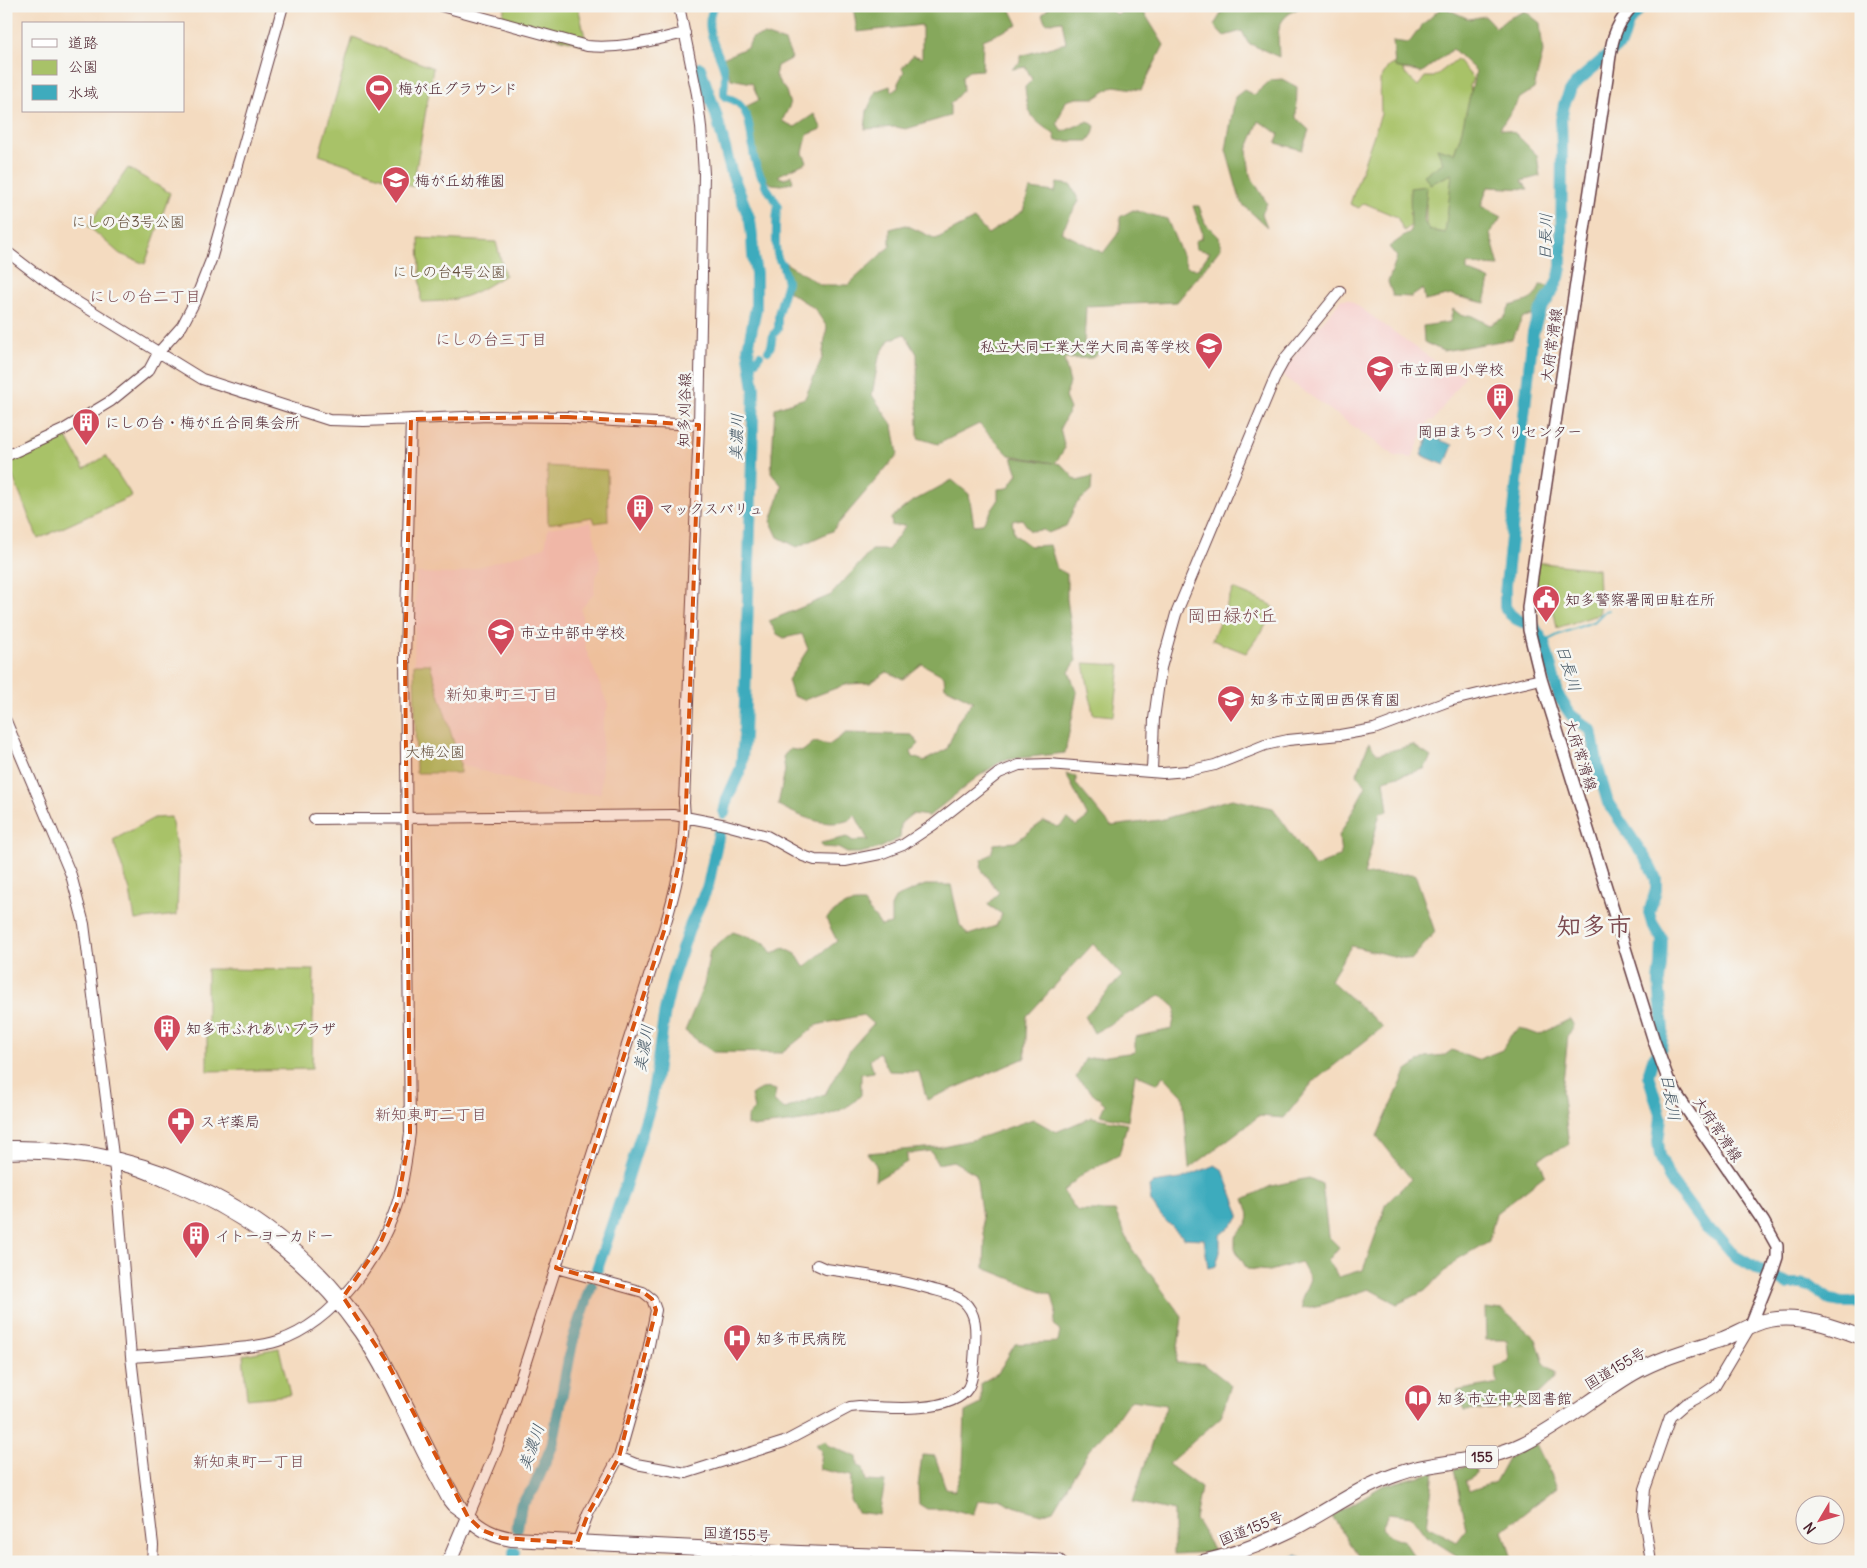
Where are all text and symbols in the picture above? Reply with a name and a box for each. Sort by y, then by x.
legend [22,22,185,112]
text: 道路 [68,33,98,52]
text: 公園 [68,57,98,76]
sports icon: 梅が丘グラウンド [364,73,394,112]
place label: 梅が丘グラウンド [398,79,518,98]
text: 水域 [68,83,98,102]
school or university icon: 梅が丘幼稚園 [381,165,411,204]
place label: 梅が丘幼稚園 [415,171,505,190]
park label: にしの台3号公園 [71,212,185,231]
water label: 日長川 [1535,213,1555,261]
park label: にしの台4号公園 [392,262,506,281]
district label: にしの台二丁目 [89,286,201,306]
street label: 大府常滑線 [1536,307,1566,383]
district label: にしの台三丁目 [435,329,547,349]
school or university icon: 私立大同工業大学大同高等学校 [1194,331,1224,370]
place label: 私立大同工業大学大同高等学校 [980,337,1190,356]
school or university icon: 市立岡田小学校 [1365,354,1395,393]
place label: 市立岡田小学校 [1399,360,1504,379]
street label: 知多刈谷線 [674,372,694,448]
building icon: 岡田まちづくりセンター [1485,382,1515,421]
building icon: にしの台・梅が丘合同集会所 [71,407,101,446]
place label: にしの台・梅が丘合同集会所 [105,413,300,432]
water label: 美濃川 [725,413,747,461]
place label: 岡田まちづくりセンター [1418,422,1582,441]
building icon: マックスバリュ [625,493,655,532]
place label: マックスバリュ [659,499,764,518]
public building icon: 知多警察署岡田駐在所 [1531,584,1561,623]
place label: 知多警察署岡田駐在所 [1565,590,1715,609]
district label: 岡田緑が丘 [1187,604,1277,627]
school or university icon: 市立中部中学校 [486,617,516,656]
place label: 市立中部中学校 [520,623,625,642]
water label: 日長川 [1552,642,1586,694]
district label: 新知東町三丁目 [446,684,558,704]
school or university icon: 知多市立岡田西保育園 [1216,684,1246,723]
place label: 知多市立岡田西保育園 [1250,690,1400,709]
street label: 大府常滑線 [1560,716,1602,794]
park label: 大梅公園 [405,742,465,761]
district label: 知多市 [1556,910,1632,942]
building icon: 知多市ふれあいプラザ [152,1013,182,1052]
place label: 知多市ふれあいプラザ [186,1019,336,1038]
water label: 美濃川 [629,1023,657,1073]
water label: 日長川 [1657,1072,1685,1122]
street label: 大府常滑線 [1689,1093,1747,1165]
district label: 新知東町二丁目 [375,1104,487,1124]
pharmacy icon: スギ薬局 [166,1106,196,1145]
place label: スギ薬局 [200,1112,260,1131]
building icon: イトーヨーカドー [181,1220,211,1259]
place label: イトーヨーカドー [215,1226,334,1245]
hospital icon: 知多市民病院 [722,1323,752,1362]
place label: 知多市民病院 [756,1329,846,1348]
street label: 国道155号 [1581,1342,1649,1394]
library icon: 知多市立中央図書館 [1403,1383,1433,1422]
place label: 知多市立中央図書館 [1437,1389,1572,1408]
water label: 美濃川 [514,1421,548,1473]
road number: 155 [1466,1445,1498,1468]
district label: 新知東町一丁目 [193,1451,305,1471]
north arrow [1794,1496,1844,1546]
street label: 国道155号 [1216,1506,1286,1550]
text: N [1800,1519,1820,1537]
street label: 国道155号 [702,1523,772,1545]

